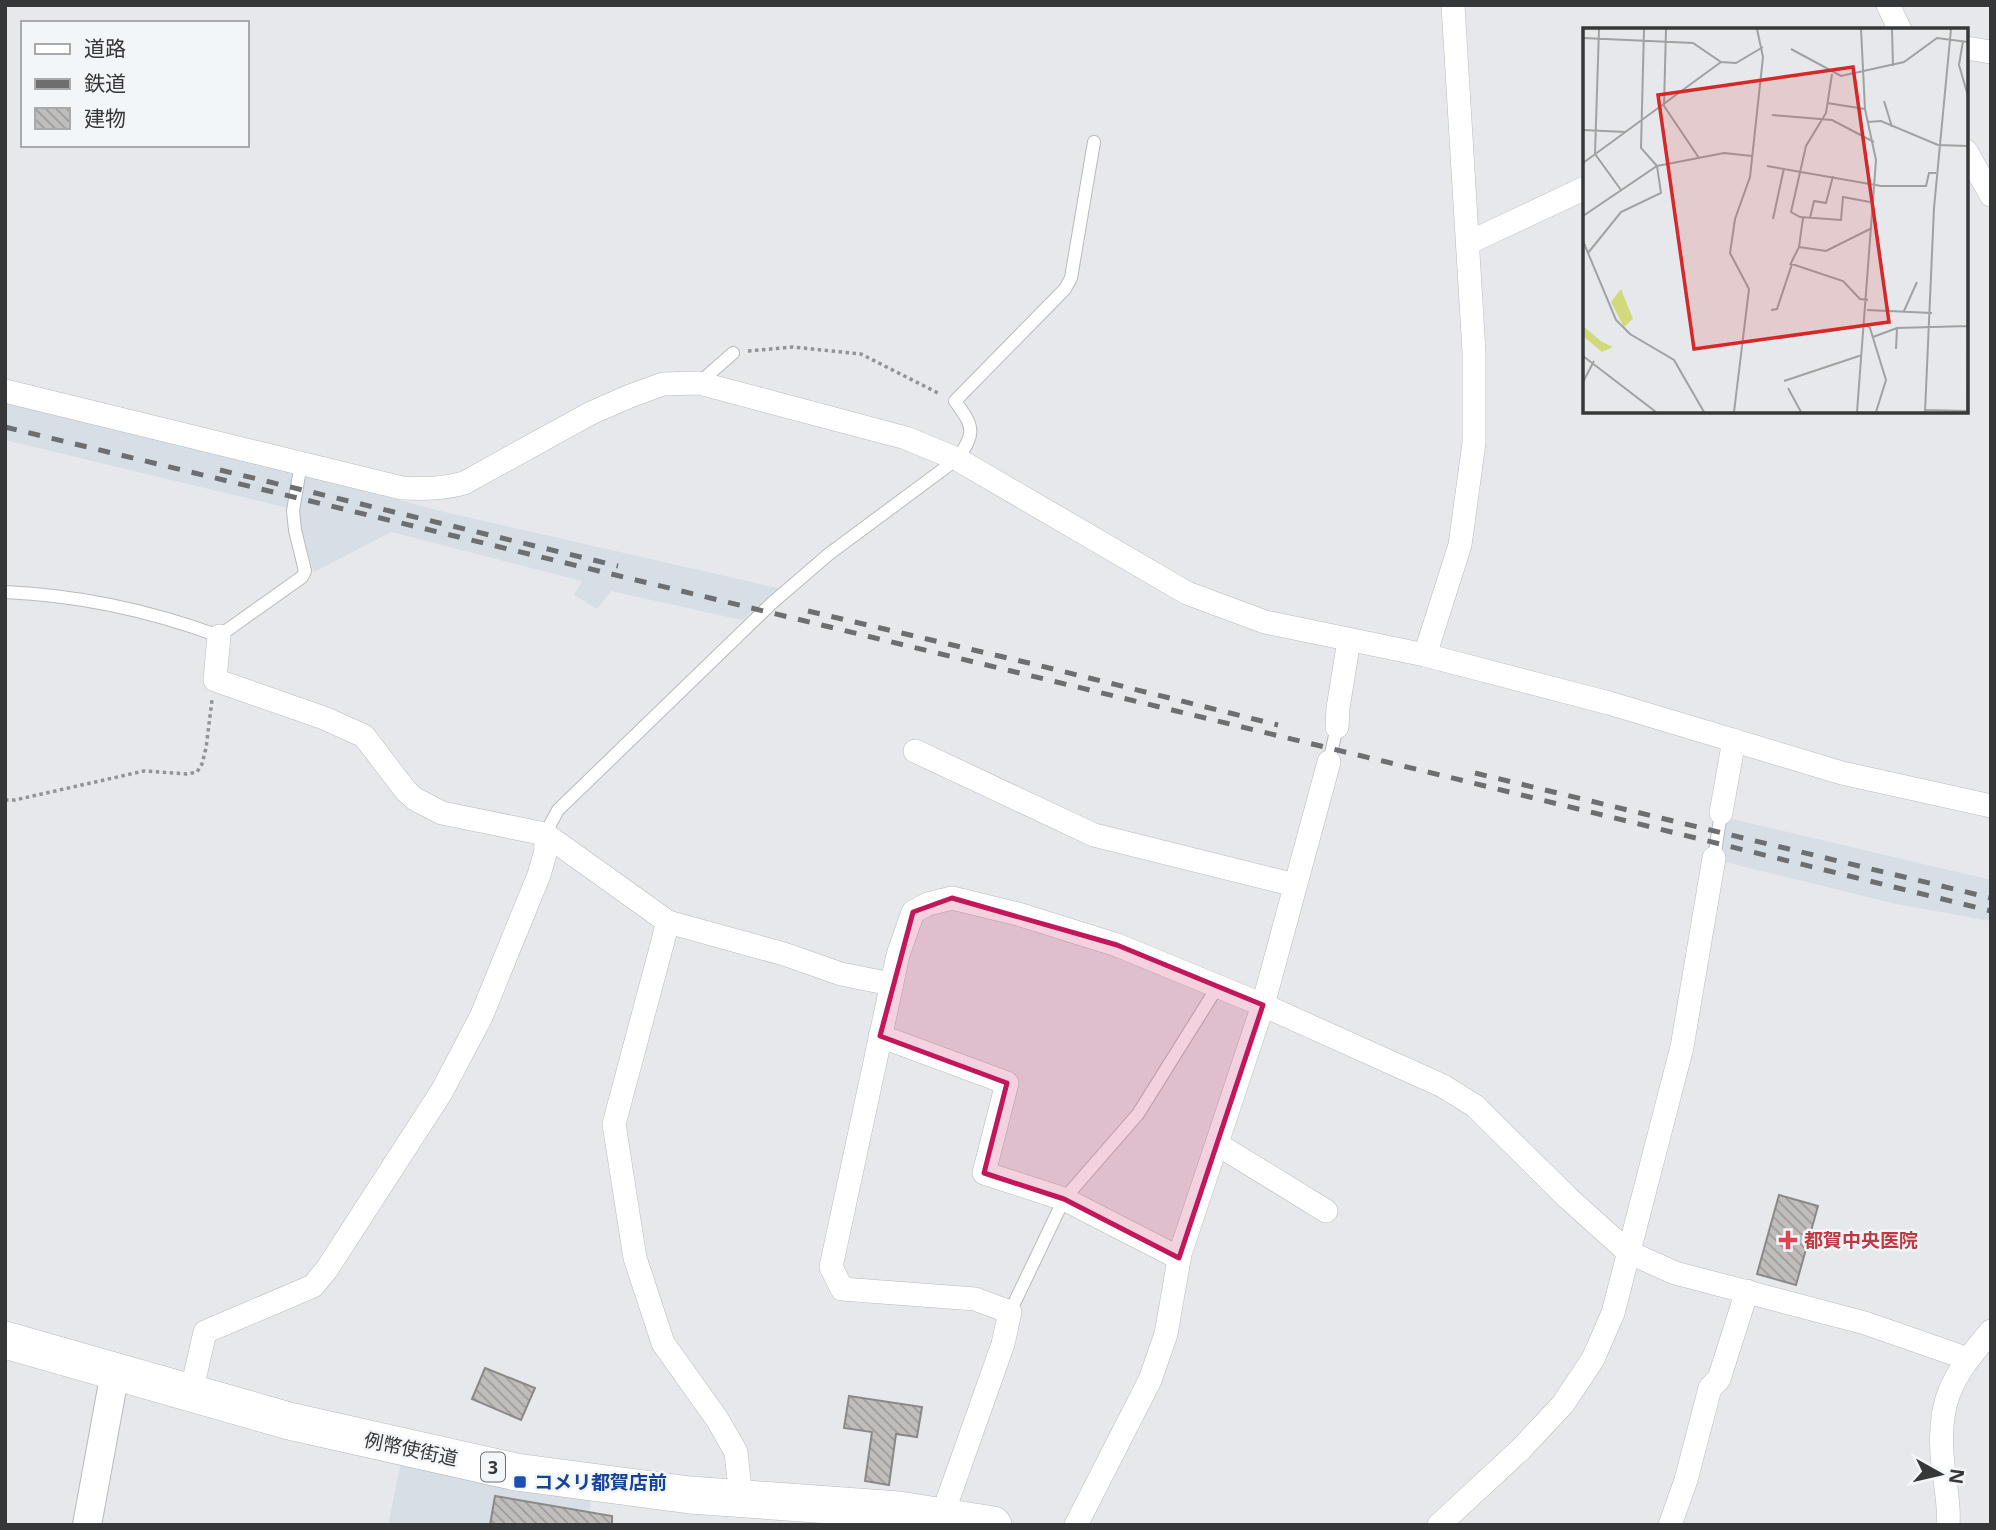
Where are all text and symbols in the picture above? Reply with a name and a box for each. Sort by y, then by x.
legend [21,21,248,147]
inset map [1583,28,1968,413]
text: 道路 [84,34,126,62]
text: 鉄道 [84,69,126,97]
text: 建物 [84,104,126,132]
place label: 都賀中央医院 [1804,1227,1918,1253]
marker: 都賀中央医院 [1778,1230,1798,1250]
street label: 例幣使街道 [362,1426,460,1472]
north arrow [1905,1439,1975,1509]
road number: 3 [481,1452,505,1482]
text: N [1943,1467,1971,1486]
place label: コメリ都賀店前 [534,1469,667,1495]
marker: コメリ都賀店前 [512,1474,528,1490]

